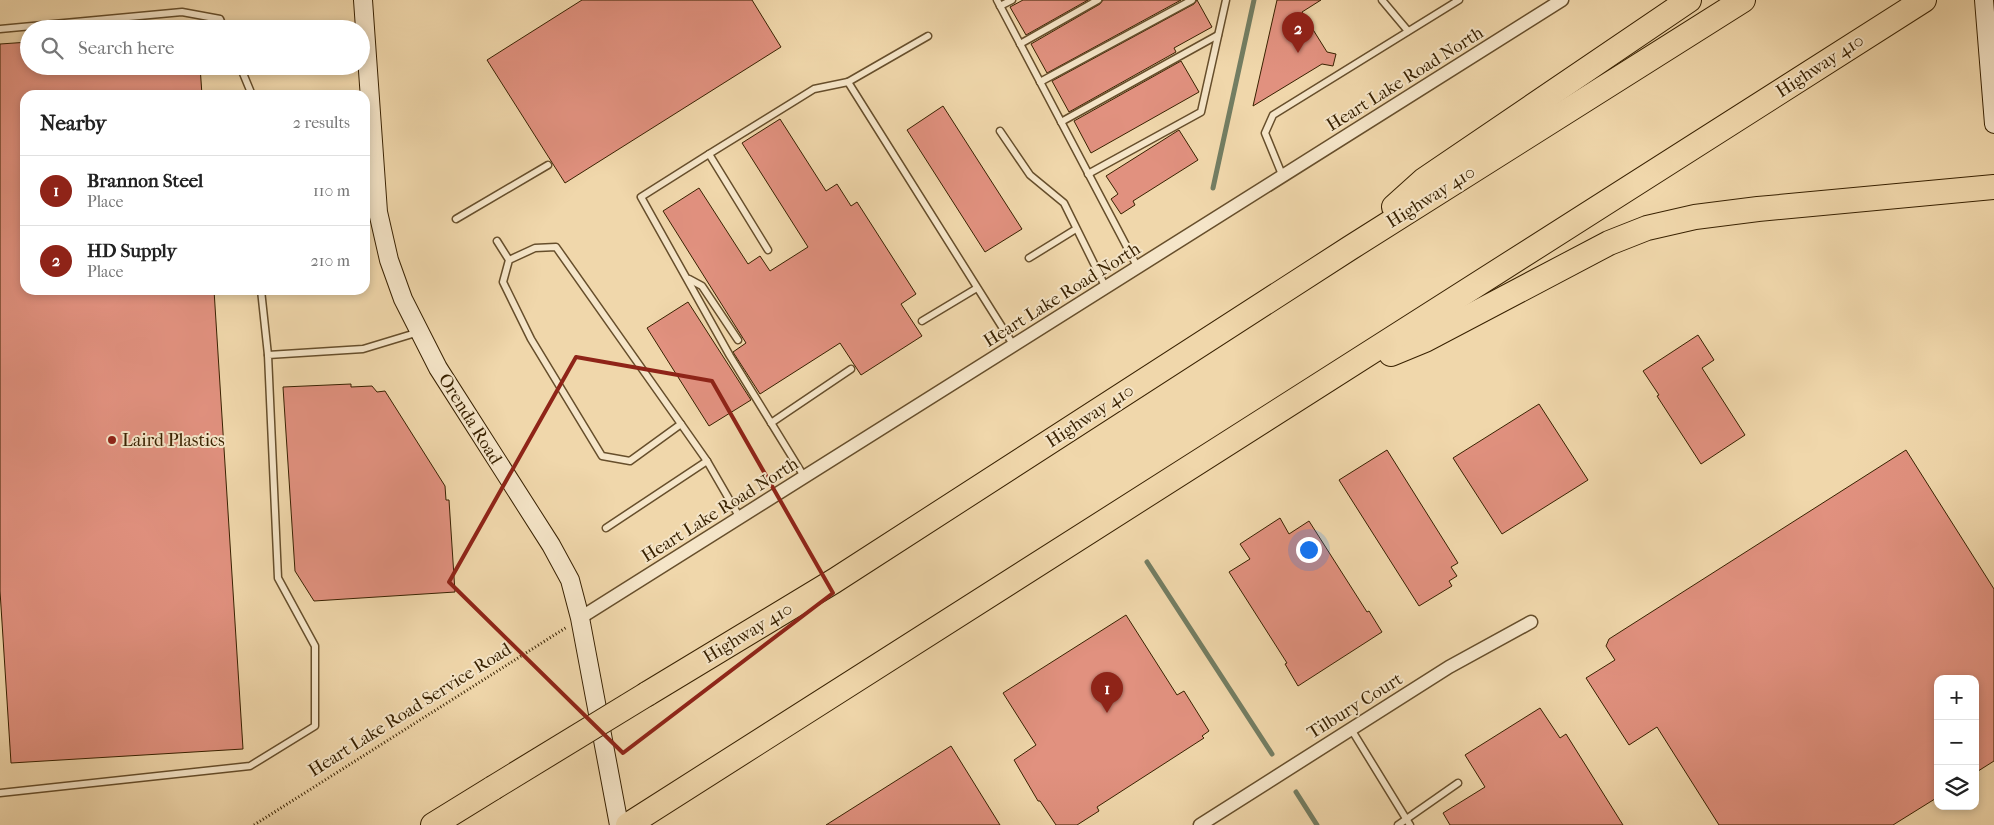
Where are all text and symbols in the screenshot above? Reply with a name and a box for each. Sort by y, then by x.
pin: 2 [1282,12,1314,53]
search box [20,20,370,75]
street label: Heart Lake Road North [1323,22,1487,136]
street label: Highway 410 [1772,30,1868,102]
icon: search [38,34,66,62]
text: Search here [78,37,174,59]
text: Nearby [40,111,106,135]
text: 2 results [293,113,350,132]
street label: Highway 410 [1383,161,1479,233]
text: Brannon Steel [87,170,203,192]
text: 1 [53,181,59,200]
text: 110 m [313,181,350,200]
text: Place [87,192,123,211]
street label: Heart Lake Road North [980,238,1144,352]
text: HD Supply [87,240,177,262]
text: 2 [52,251,60,270]
text: 210 m [311,251,350,270]
text: Place [87,262,123,281]
street label: Orenda Road [434,370,506,468]
street label: Highway 410 [1042,380,1138,452]
place label: Laird Plastics [122,430,225,451]
marker: Laird Plastics [106,434,118,446]
street label: Heart Lake Road North [638,453,802,567]
your location [1296,537,1322,563]
street label: Highway 410 [700,598,796,668]
street label: Heart Lake Road Service Road [305,639,515,781]
street label: Tilbury Court [1304,668,1407,744]
pin: 1 [1091,672,1123,713]
map controls [1934,675,1979,810]
button: + [1934,675,1979,720]
button: − [1934,720,1979,765]
button: layers [1934,765,1979,810]

